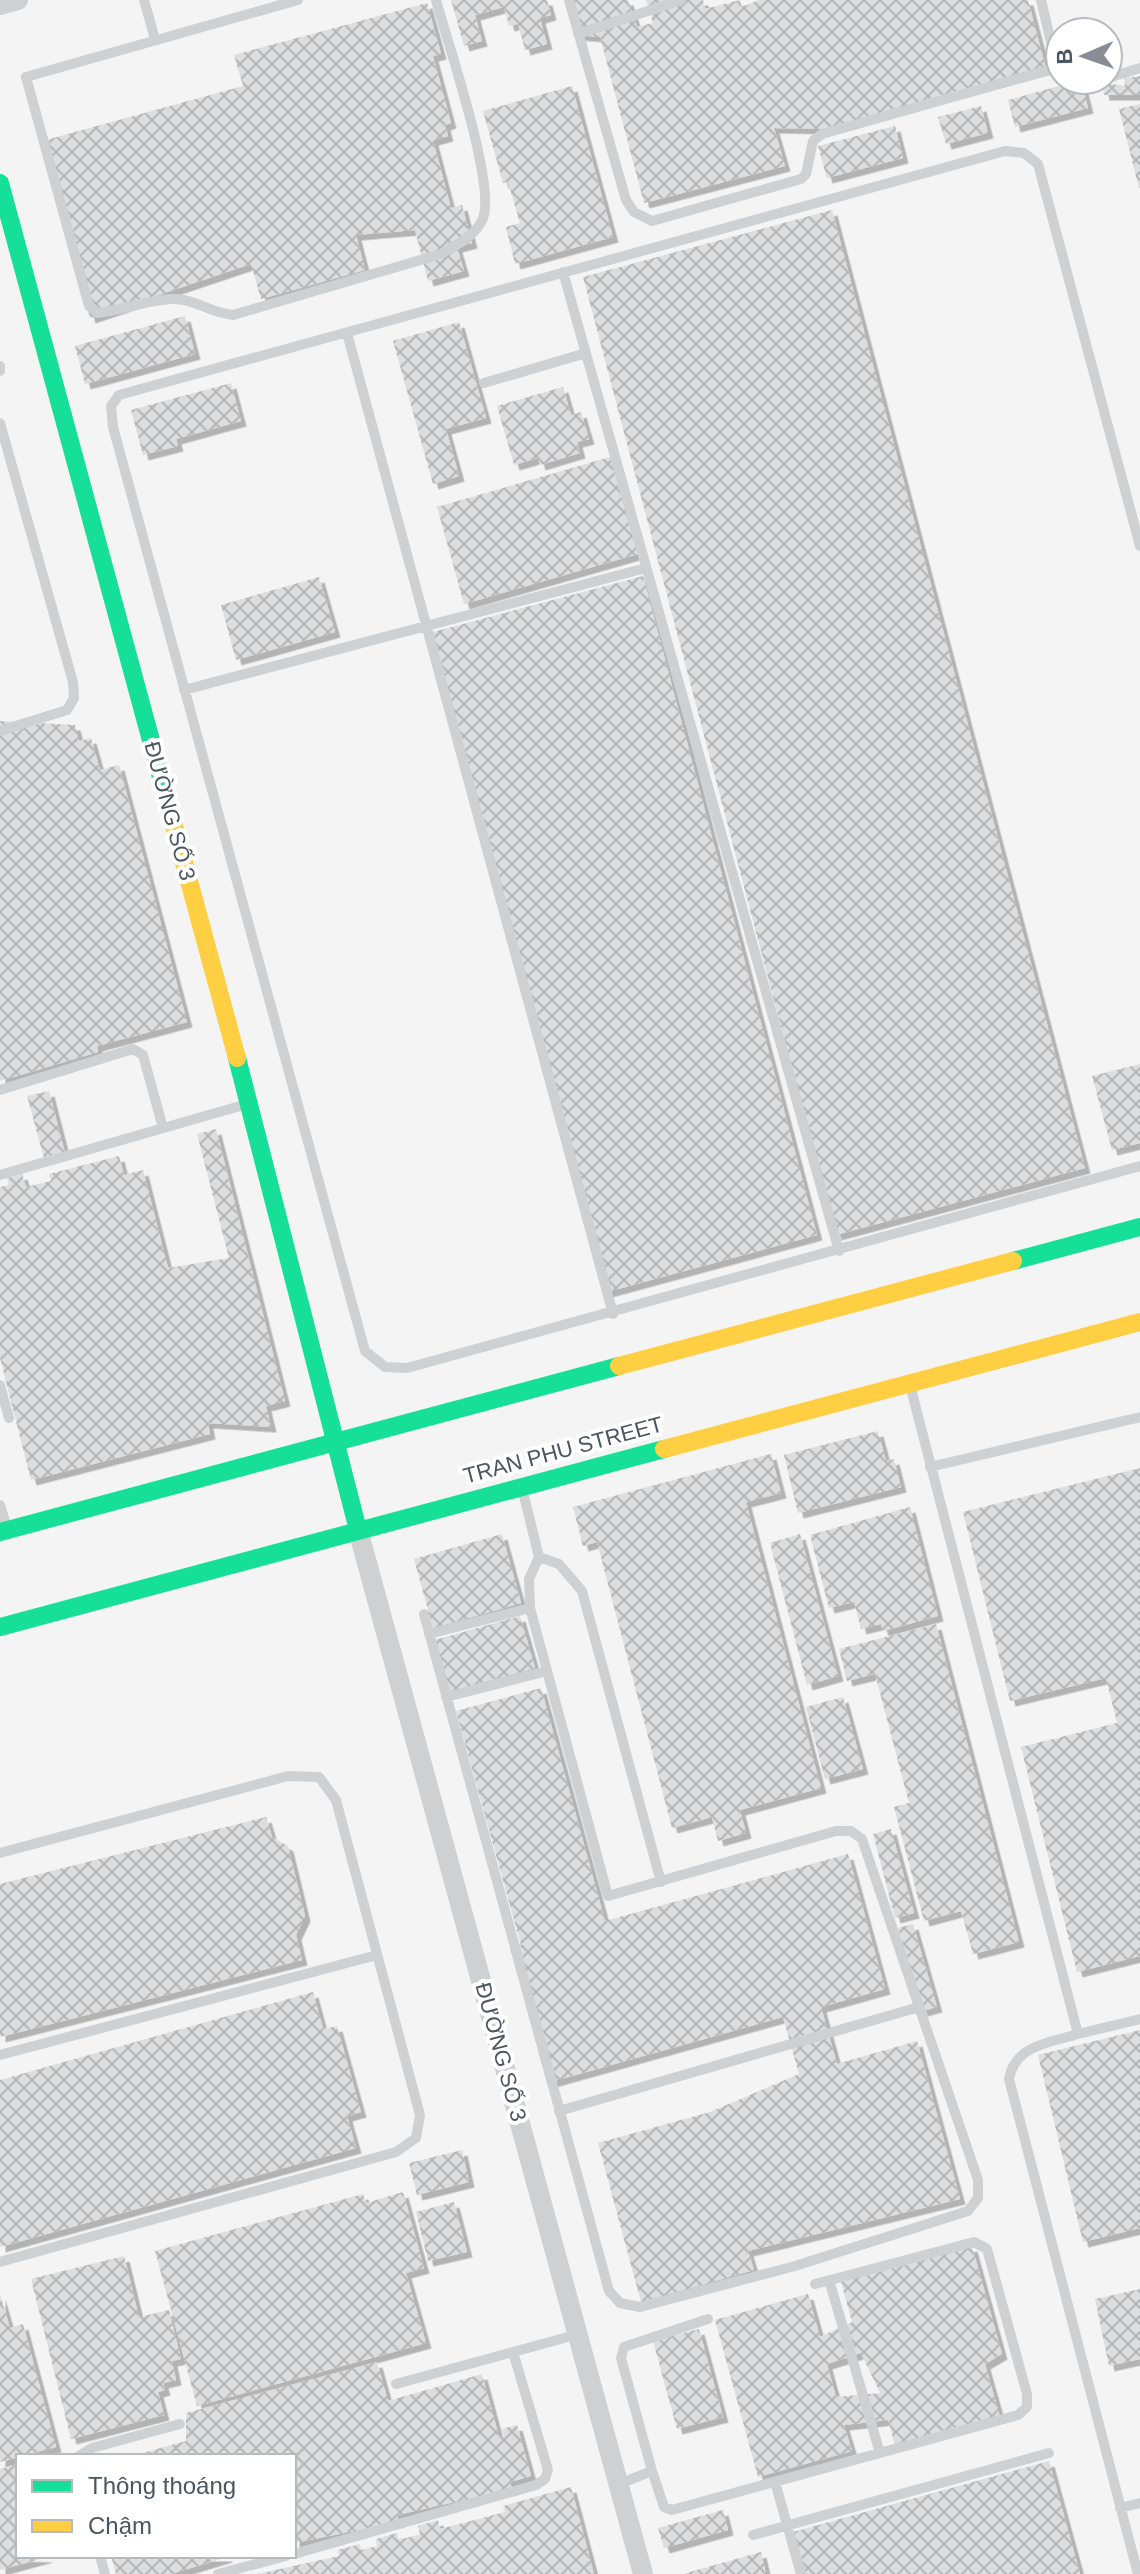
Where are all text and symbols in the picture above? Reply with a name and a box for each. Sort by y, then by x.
north arrow [1044,16,1124,96]
text: B [1052,48,1077,65]
street label: ĐƯỜNG SỐ 3 [139,739,202,883]
street label: TRAN PHU STREET [461,1411,665,1489]
street label: ĐƯỜNG SỐ 3 [470,1980,533,2124]
legend [16,2454,296,2558]
text: Thông thoáng [88,2472,236,2499]
text: Chậm [88,2512,152,2539]

